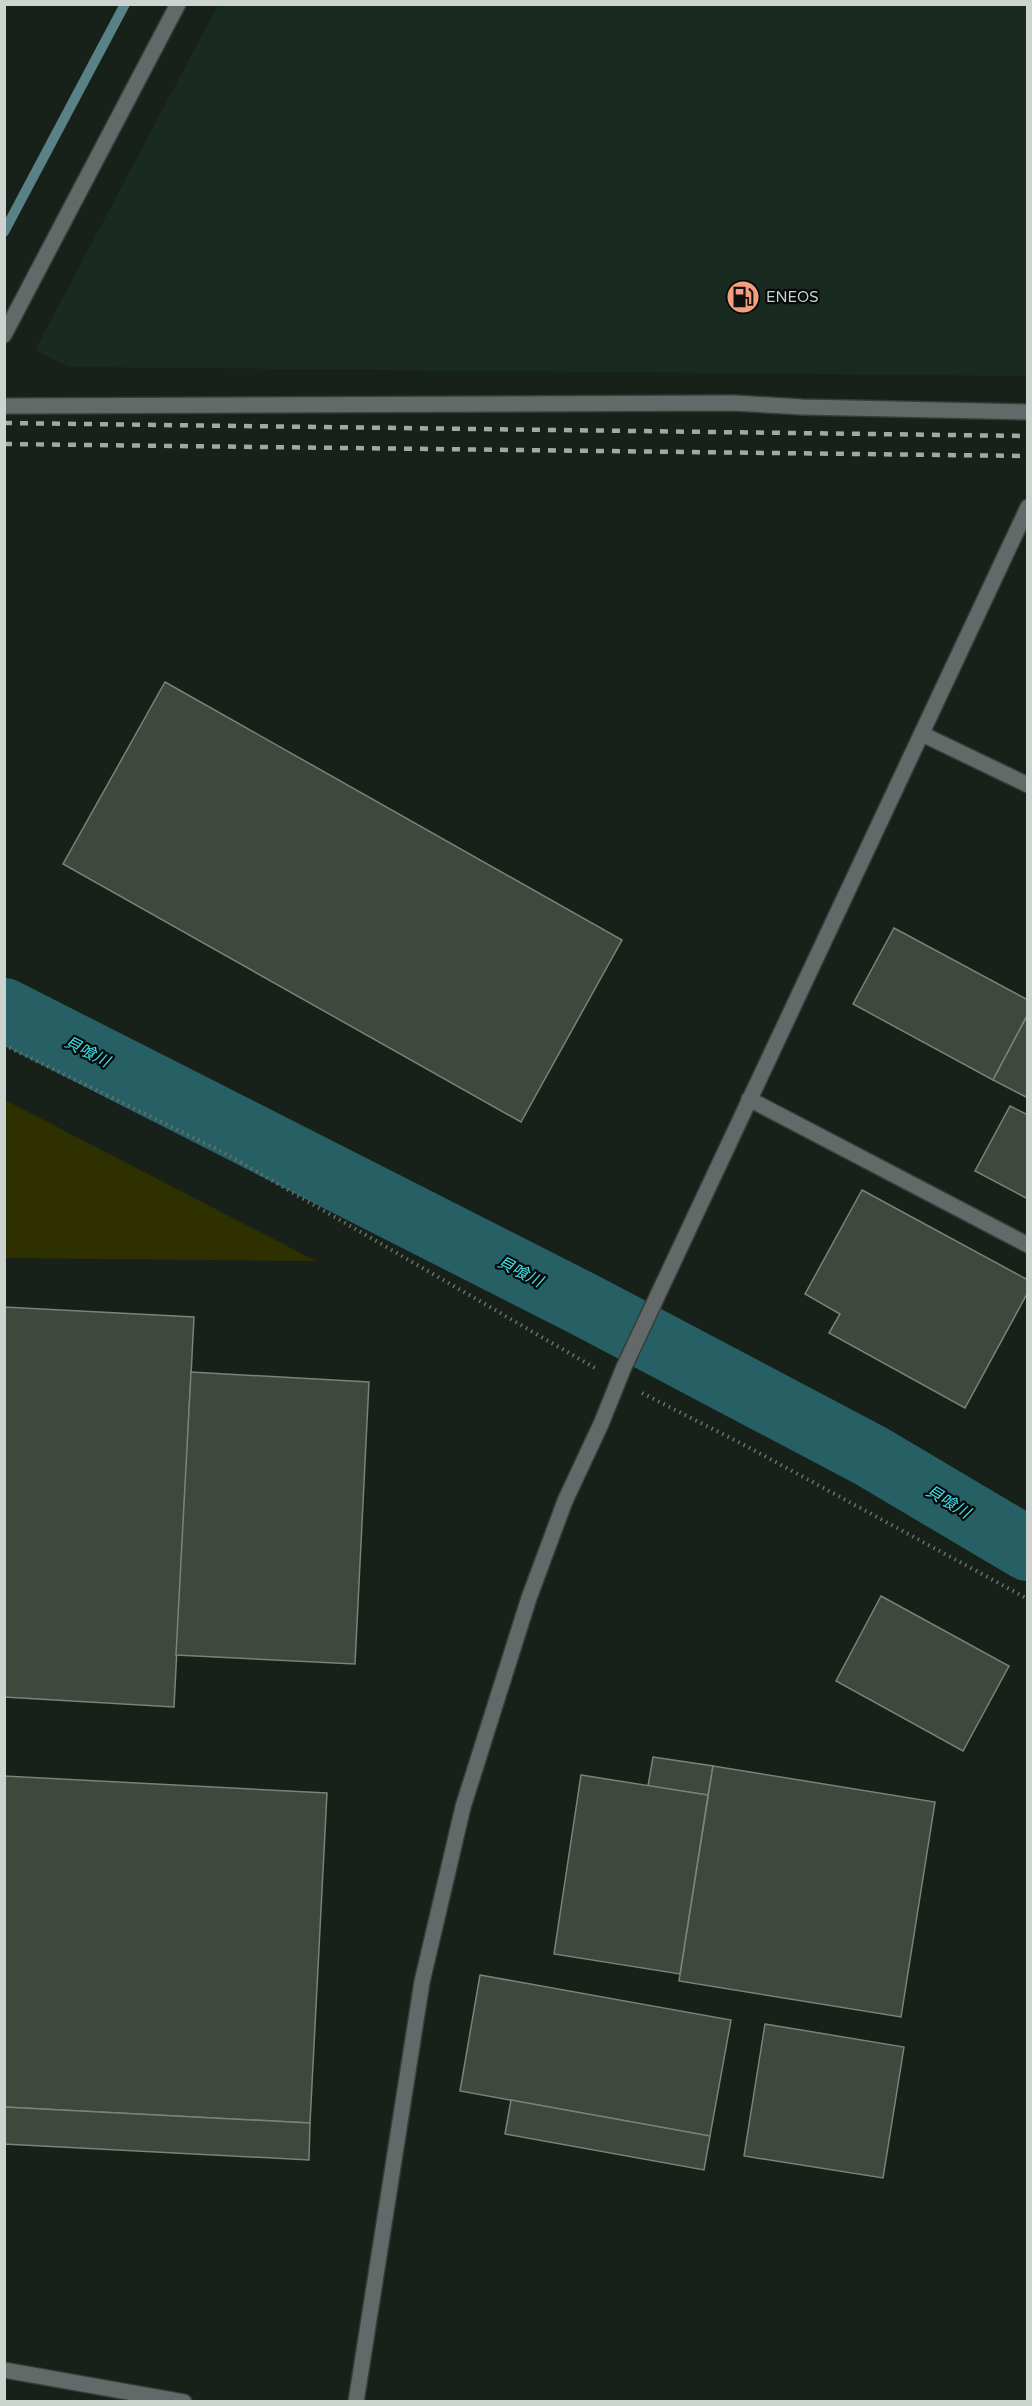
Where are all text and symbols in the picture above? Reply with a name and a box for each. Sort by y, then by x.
fuel station icon: ENEOS [725,279,761,315]
place label: ENEOS [766,288,819,306]
water label: 貝喰川 [61,1032,115,1073]
water label: 貝喰川 [494,1252,548,1293]
water label: 貝喰川 [922,1481,975,1524]

